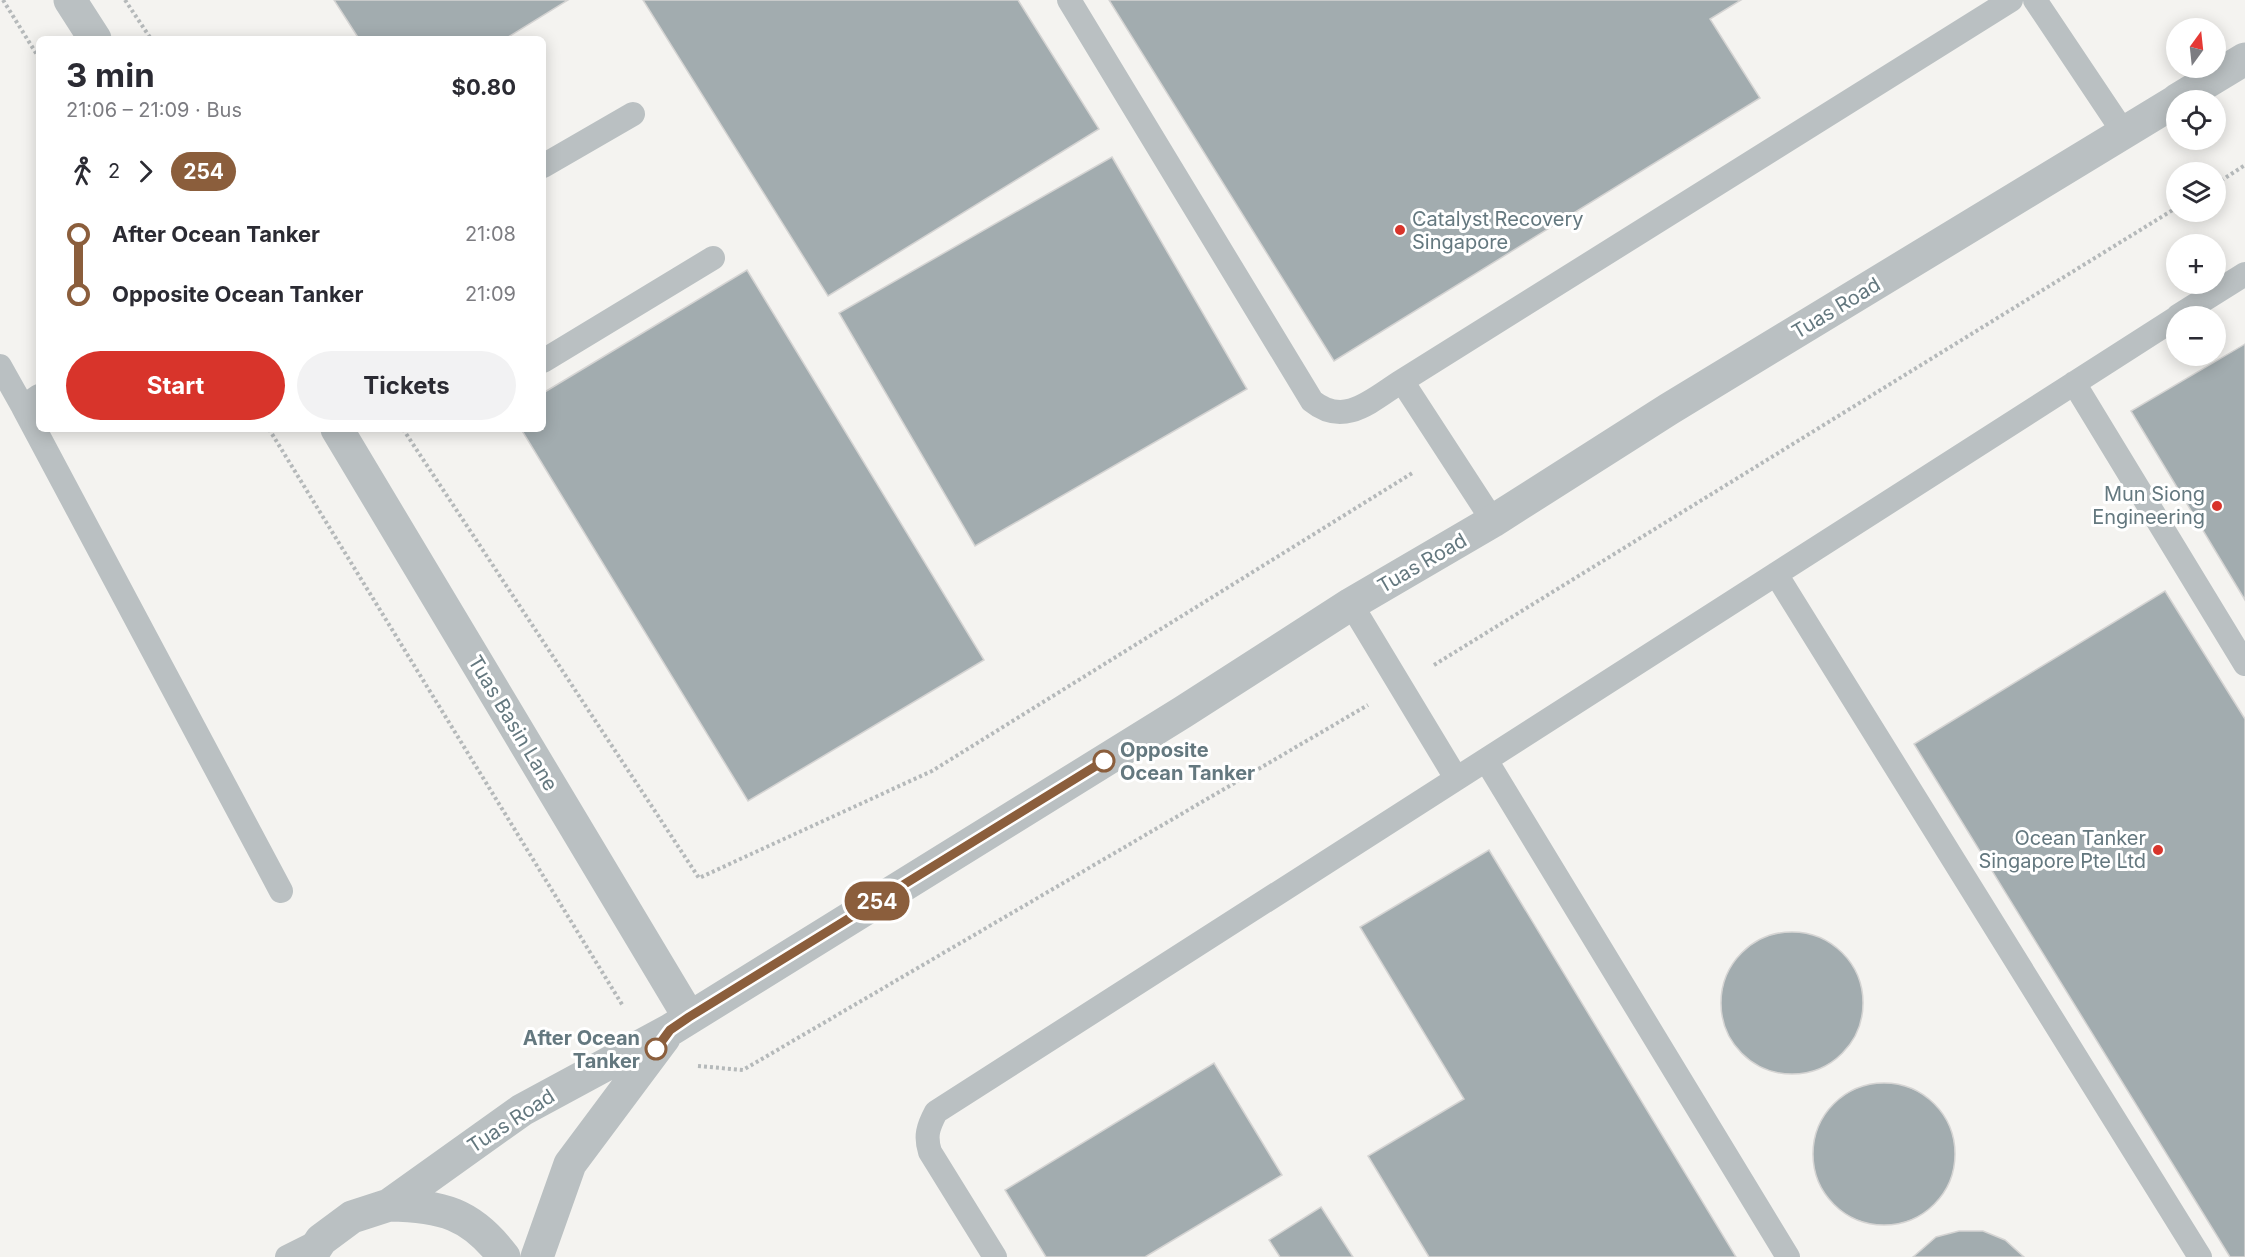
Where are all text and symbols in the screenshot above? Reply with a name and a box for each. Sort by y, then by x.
north arrow [2166,18,2226,78]
map controls [2166,18,2226,366]
text: 3 min [66,55,155,95]
text: $0.80 [452,74,516,100]
button: locate [2166,90,2226,150]
text: 21:06 – 21:09 · Bus [66,98,242,122]
icon: walk [66,155,99,188]
icon: forward [129,155,162,188]
text: 2 [108,159,120,183]
text: 254 [183,159,224,184]
button: layers [2166,162,2226,222]
place label: Catalyst Recovery Singapore [1412,207,1583,254]
text: After Ocean Tanker [112,221,320,247]
text: 21:08 [465,222,516,246]
marker: Catalyst Recovery Singapore [1393,223,1407,237]
button: + [2166,234,2226,294]
street label: Tuas Road [1787,272,1885,344]
text: Opposite Ocean Tanker [112,281,363,307]
text: 21:09 [465,282,516,306]
button: − [2166,306,2226,366]
button: Start [66,351,285,420]
button: Tickets [297,351,516,420]
place label: Mun Siong Engineering [2092,482,2205,529]
marker: Mun Siong Engineering [2210,499,2224,513]
street label: Tuas Road [1373,528,1471,598]
street label: Tuas Basin Lane [463,651,563,795]
place label: Opposite Ocean Tanker [1120,738,1255,785]
marker: Opposite Ocean Tanker [1093,750,1115,772]
place label: Ocean Tanker Singapore Pte Ltd [1978,826,2146,873]
marker: Ocean Tanker Singapore Pte Ltd [2151,843,2165,857]
line badge: 254 [842,882,912,920]
text: 254 [857,889,897,914]
place label: After Ocean Tanker [523,1026,640,1073]
marker: After Ocean Tanker [645,1038,667,1060]
street label: Tuas Road [463,1084,559,1158]

